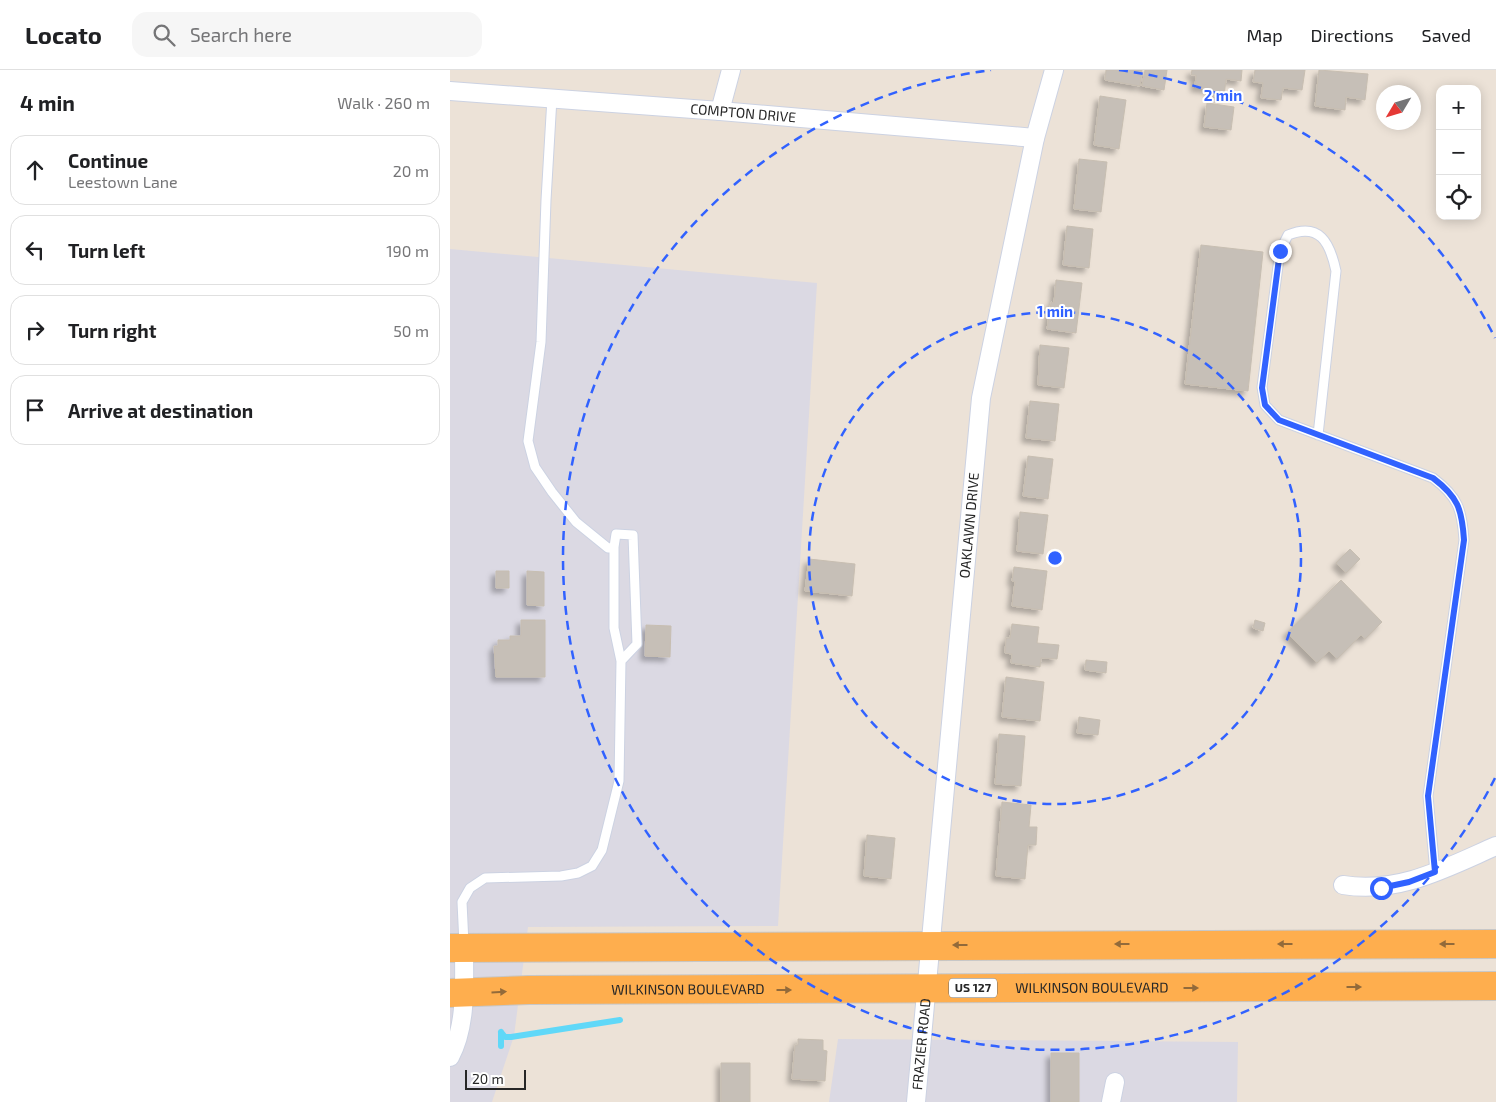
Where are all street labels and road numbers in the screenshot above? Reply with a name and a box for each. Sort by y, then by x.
street label: COMPTON DRIVE [690,100,797,125]
street label: OAKLAWN DRIVE [955,472,982,579]
road number: US 127 [949,978,997,998]
street label: WILKINSON BOULEVARD [1015,978,1169,996]
street label: WILKINSON BOULEVARD [611,980,765,998]
street label: FRAZIER ROAD [908,998,934,1091]

